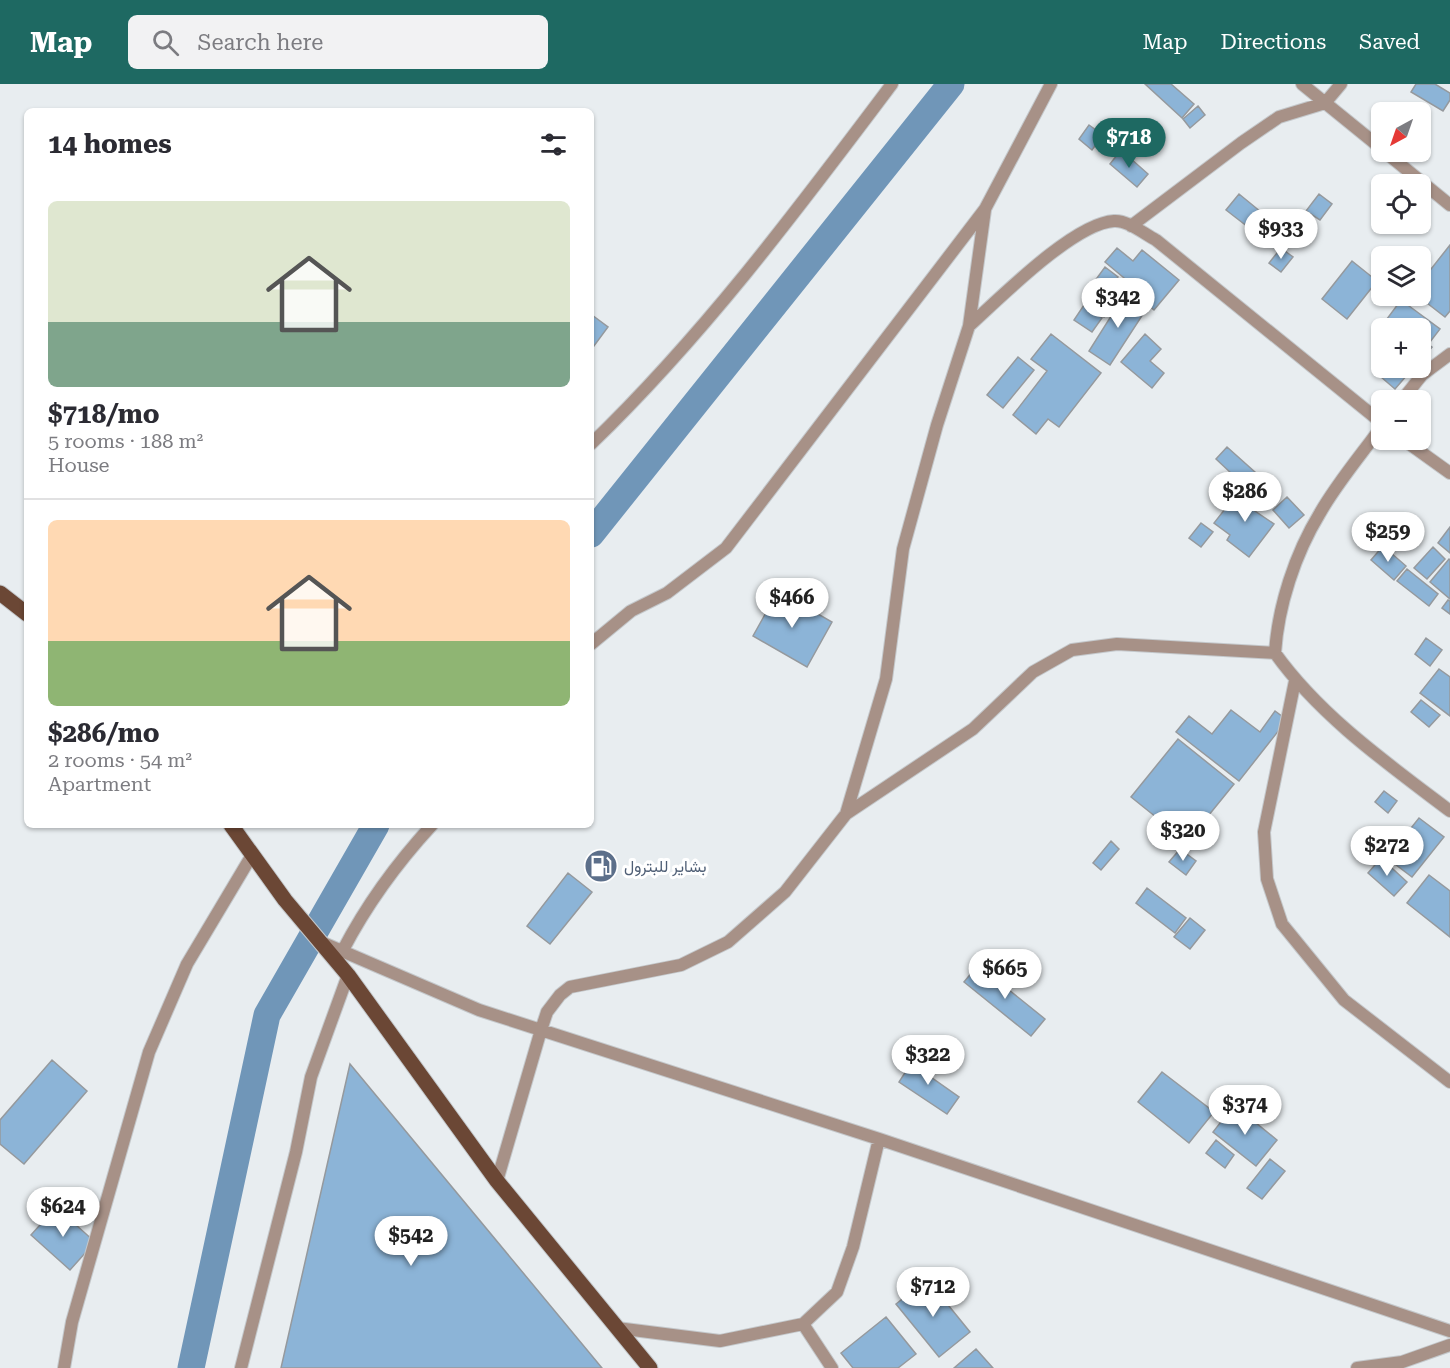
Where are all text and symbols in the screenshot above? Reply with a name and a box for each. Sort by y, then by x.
search box [128,15,548,69]
text: Map [30,26,92,59]
icon: search [149,26,182,59]
text: Search here [197,30,323,55]
text: Map [1143,30,1187,54]
text: Directions [1220,30,1326,54]
text: Saved [1359,30,1420,54]
north arrow [1371,102,1431,162]
map controls [1371,102,1431,450]
pin: $718 [1093,118,1165,169]
text: $718 [1107,125,1151,149]
icon: filters [537,128,570,161]
text: 14 homes [48,129,172,159]
button: locate [1371,174,1431,234]
pin: $933 [1245,209,1317,260]
text: $933 [1259,216,1303,240]
icon: home [255,240,363,348]
button: layers [1371,246,1431,306]
pin: $342 [1082,278,1154,329]
text: $342 [1096,285,1140,309]
button: + [1371,318,1431,378]
button: − [1371,390,1431,450]
text: $718/mo [48,399,160,429]
text: 5 rooms · 188 m² [48,429,203,453]
text: House [48,453,110,477]
pin: $286 [1209,472,1281,523]
text: $286 [1223,479,1267,503]
pin: $259 [1352,512,1424,563]
text: $259 [1366,519,1410,543]
icon: home [255,559,363,667]
pin: $466 [756,578,828,629]
text: $466 [770,585,814,609]
text: $286/mo [48,718,160,748]
text: 2 rooms · 54 m² [48,748,192,772]
text: Apartment [48,772,151,796]
pin: $320 [1147,811,1219,862]
text: $320 [1161,818,1205,842]
pin: $272 [1351,826,1423,877]
text: $272 [1365,833,1409,857]
fuel station icon: بشاير للبترول [583,848,619,884]
place label: بشاير للبترول [624,857,706,877]
pin: $665 [969,949,1041,1000]
text: $665 [983,956,1027,980]
pin: $322 [892,1035,964,1086]
text: $322 [906,1042,950,1066]
pin: $374 [1209,1085,1281,1136]
text: $374 [1223,1092,1267,1116]
pin: $624 [27,1187,99,1238]
text: $624 [41,1194,85,1218]
pin: $542 [375,1216,447,1267]
text: $542 [389,1223,433,1247]
pin: $712 [897,1267,969,1318]
text: $712 [911,1274,955,1298]

